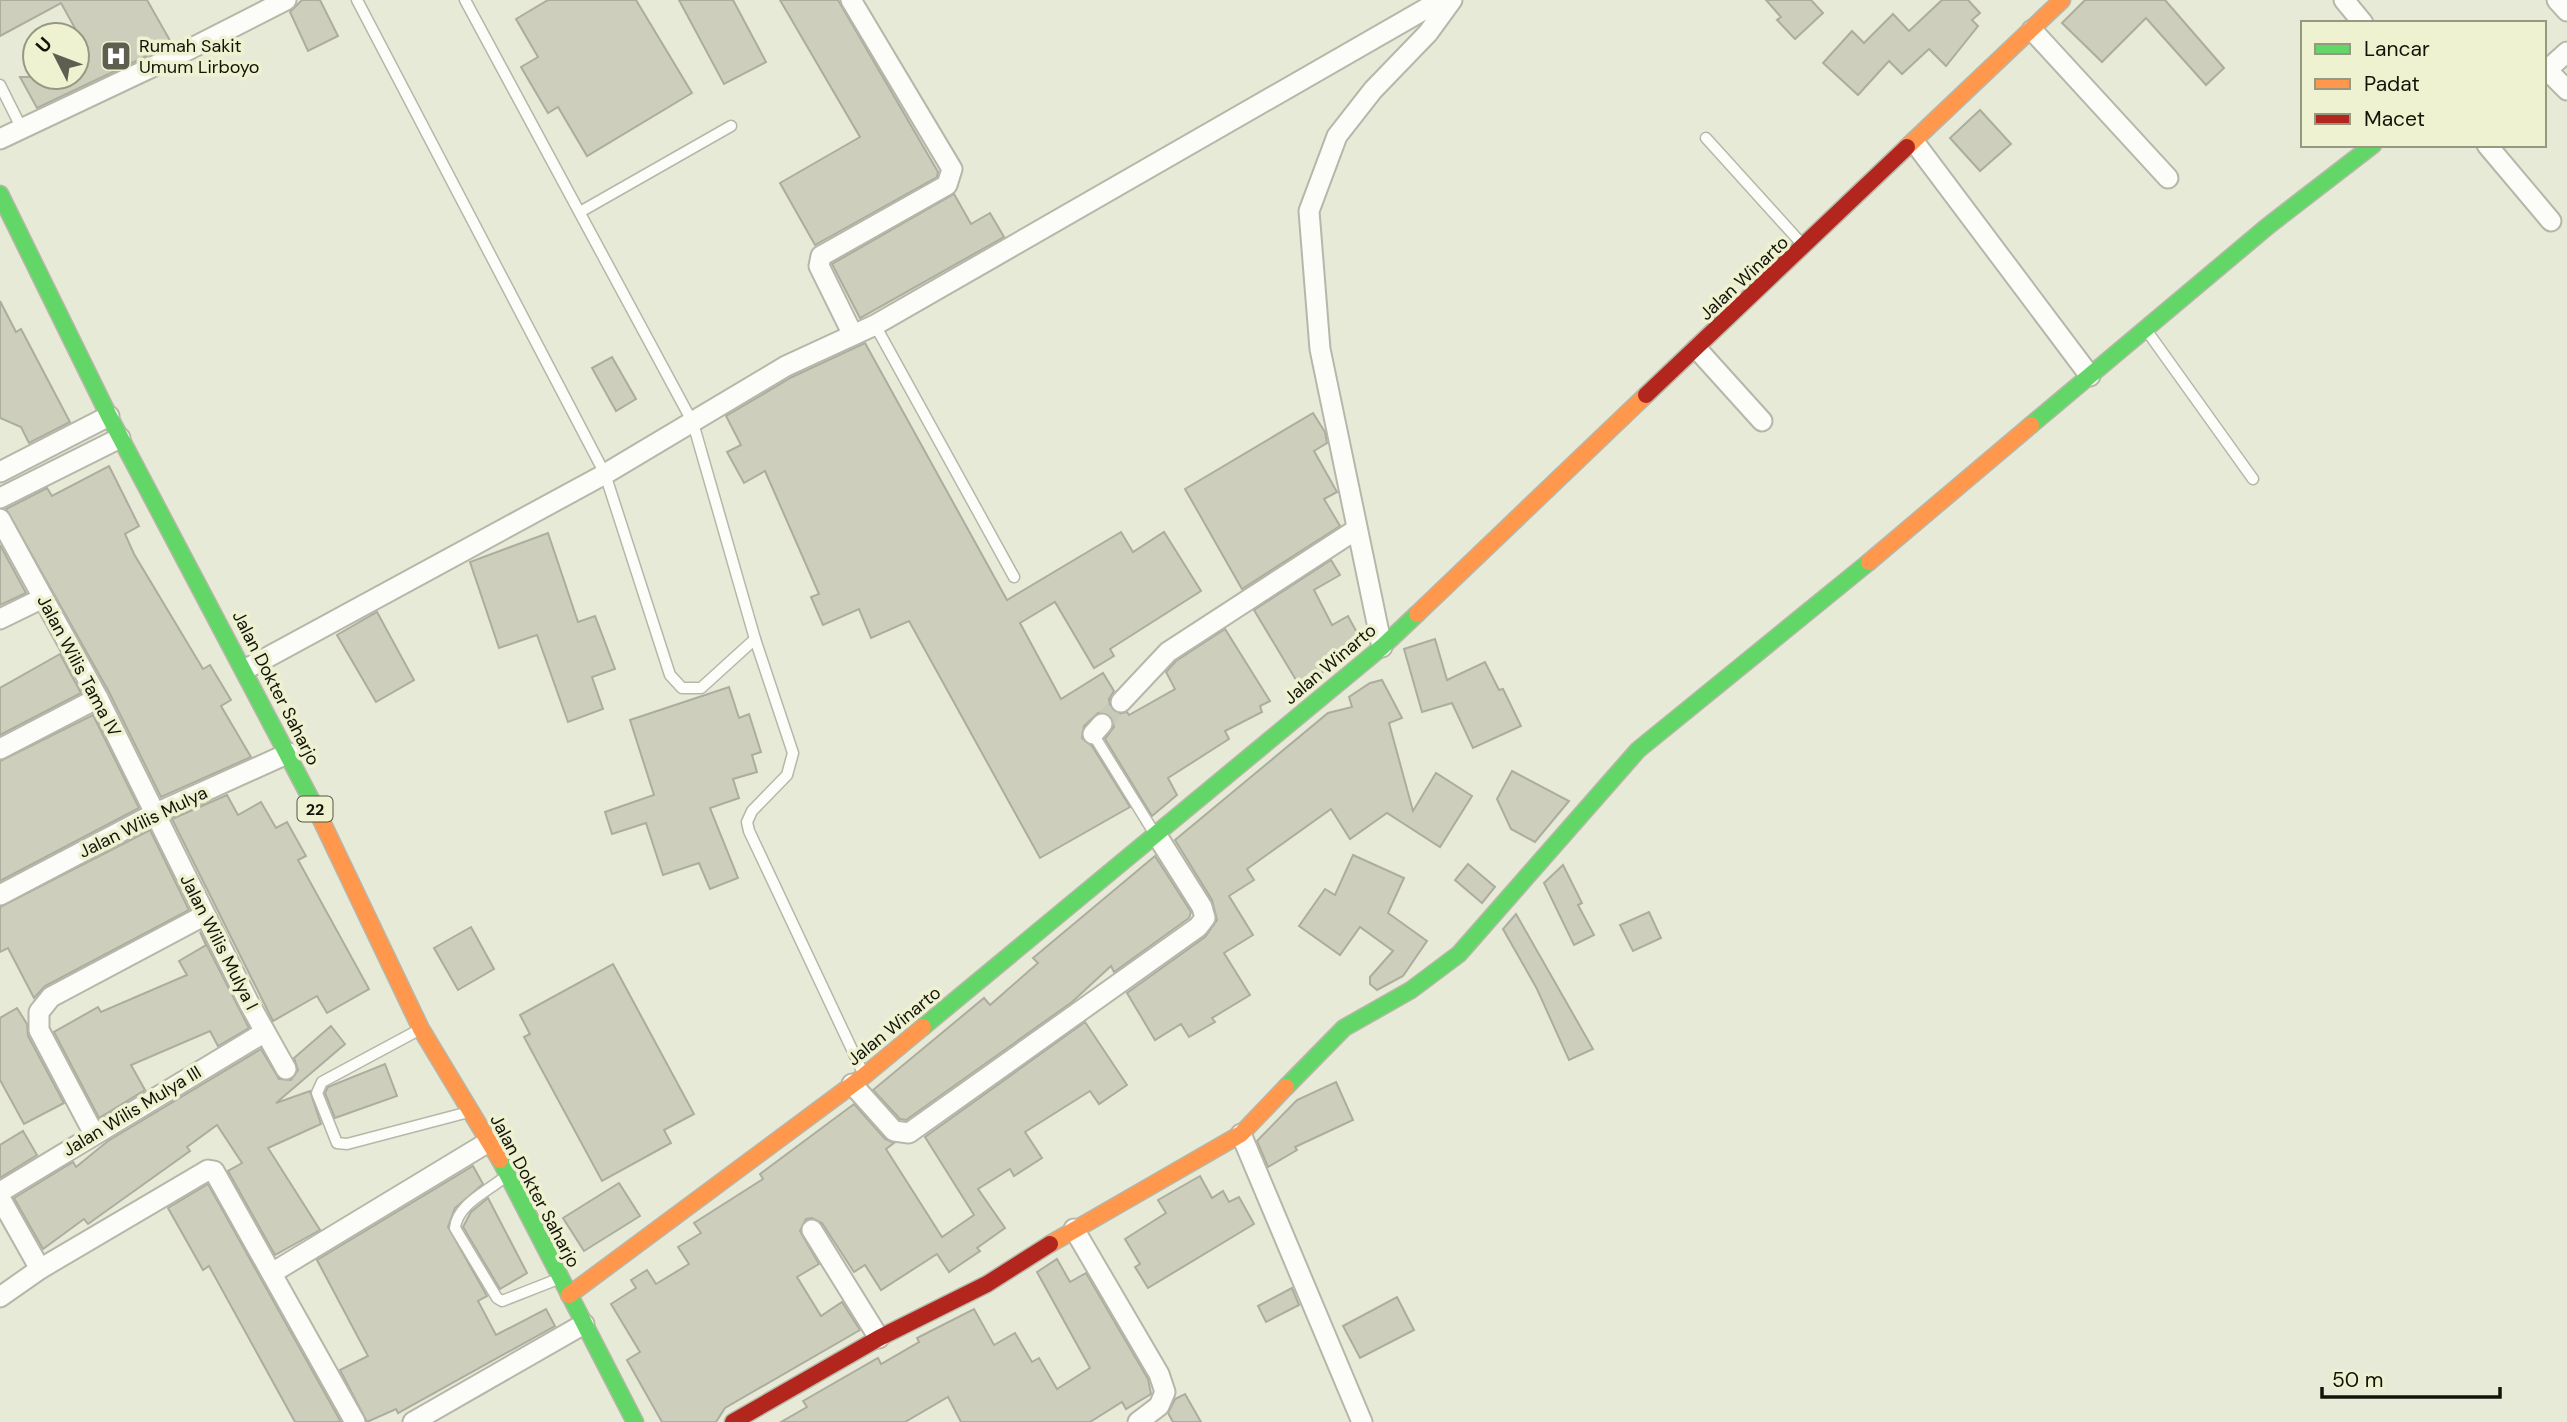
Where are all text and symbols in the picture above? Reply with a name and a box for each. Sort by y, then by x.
north arrow [21,21,91,91]
legend [2301,21,2546,147]
text: U [30,32,57,58]
place label: Rumah Sakit Umum Lirboyo [139,34,260,79]
text: Lancar [2364,35,2430,63]
hospital icon: Rumah Sakit Umum Lirboyo [99,39,133,73]
text: Padat [2364,70,2420,98]
text: Macet [2364,105,2425,133]
street label: Jalan Winarto [1694,230,1794,326]
street label: Jalan Wilis Tama IV [32,591,126,741]
street label: Jalan Dokter Saharjo [227,607,325,769]
street label: Jalan Winarto [1279,618,1381,710]
street label: Jalan Wilis Mulya [75,780,211,864]
road number: 22 [298,796,332,822]
street label: Jalan Wilis Mulya I [174,870,264,1014]
street label: Jalan Winarto [842,981,946,1071]
street label: Jalan Wilis Mulya III [58,1060,206,1162]
street label: Jalan Dokter Saharjo [484,1110,586,1272]
scale bar [2322,1356,2500,1400]
text: 50 m [2332,1366,2383,1394]

